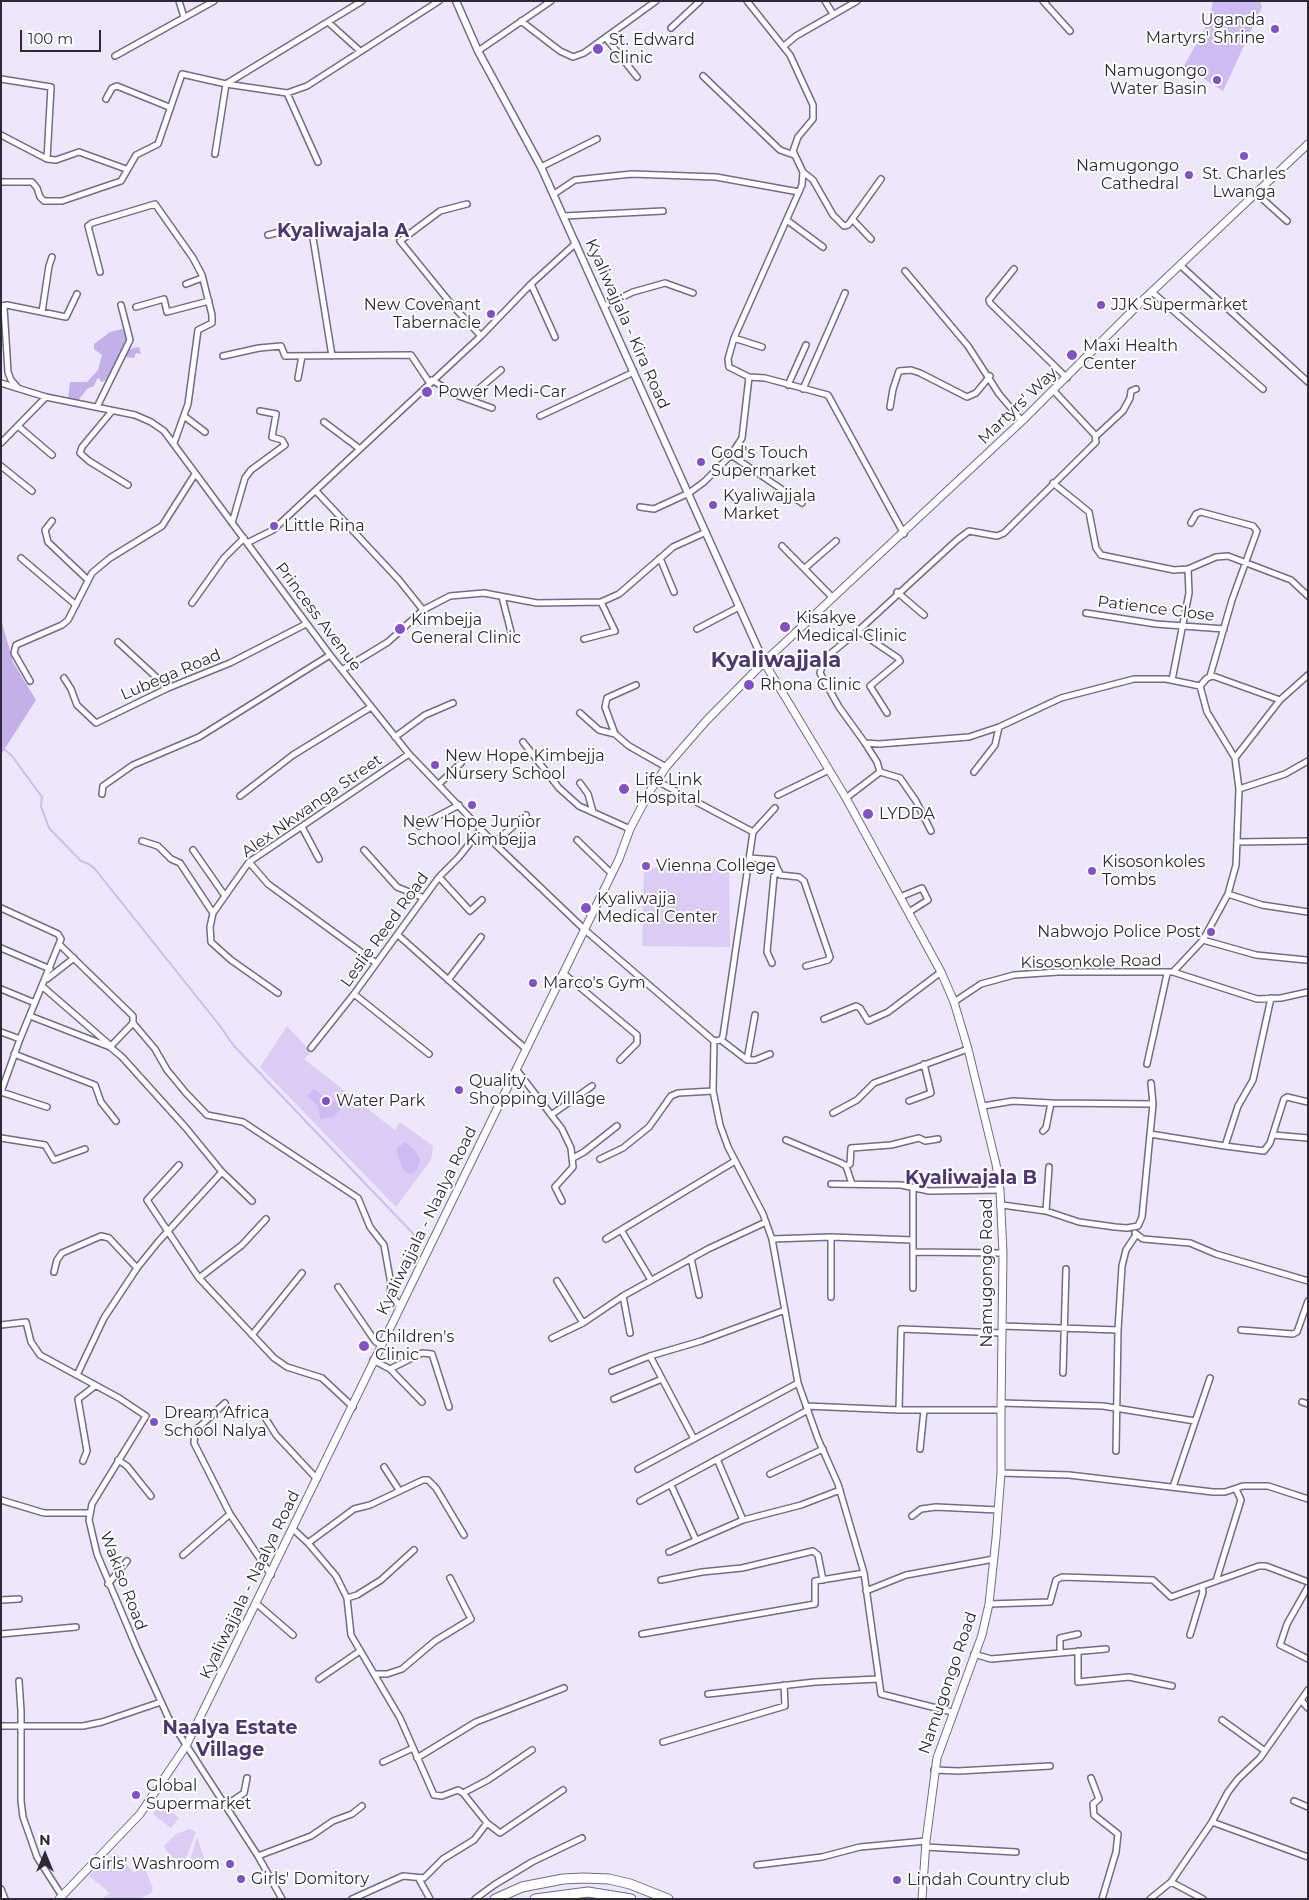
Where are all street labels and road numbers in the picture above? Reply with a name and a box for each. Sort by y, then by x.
street label: Kyaliwajjala - Kira Road [581,236,673,412]
street label: Martyrs' Way [975,364,1061,448]
street label: Princess Avenue [271,559,365,675]
street label: Patience Close [1096,592,1216,626]
street label: Lubega Road [118,645,224,705]
street label: Alex Nkwanga Street [238,750,386,862]
street label: Leslie Reed Road [337,869,433,991]
street label: Kisosonkole Road [1020,951,1162,973]
street label: Kyaliwajjala - Naalya Road [373,1124,481,1318]
street label: Namugongo Road [977,1198,997,1348]
street label: Kyaliwajjala - Naalya Road [196,1488,304,1682]
street label: Wakiso Road [95,1529,151,1633]
street label: Namugongo Road [915,1609,981,1757]

